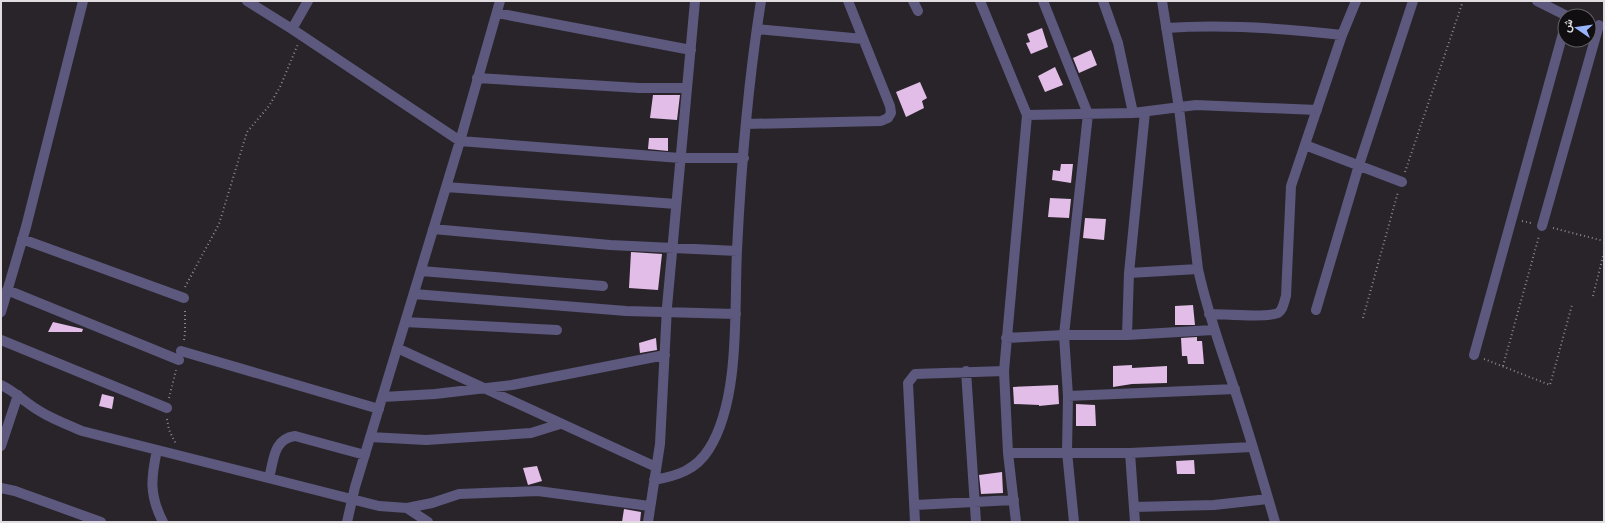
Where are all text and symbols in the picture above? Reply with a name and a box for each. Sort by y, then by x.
north arrow [1557,8,1597,48]
text: ش [1560,18,1576,34]

